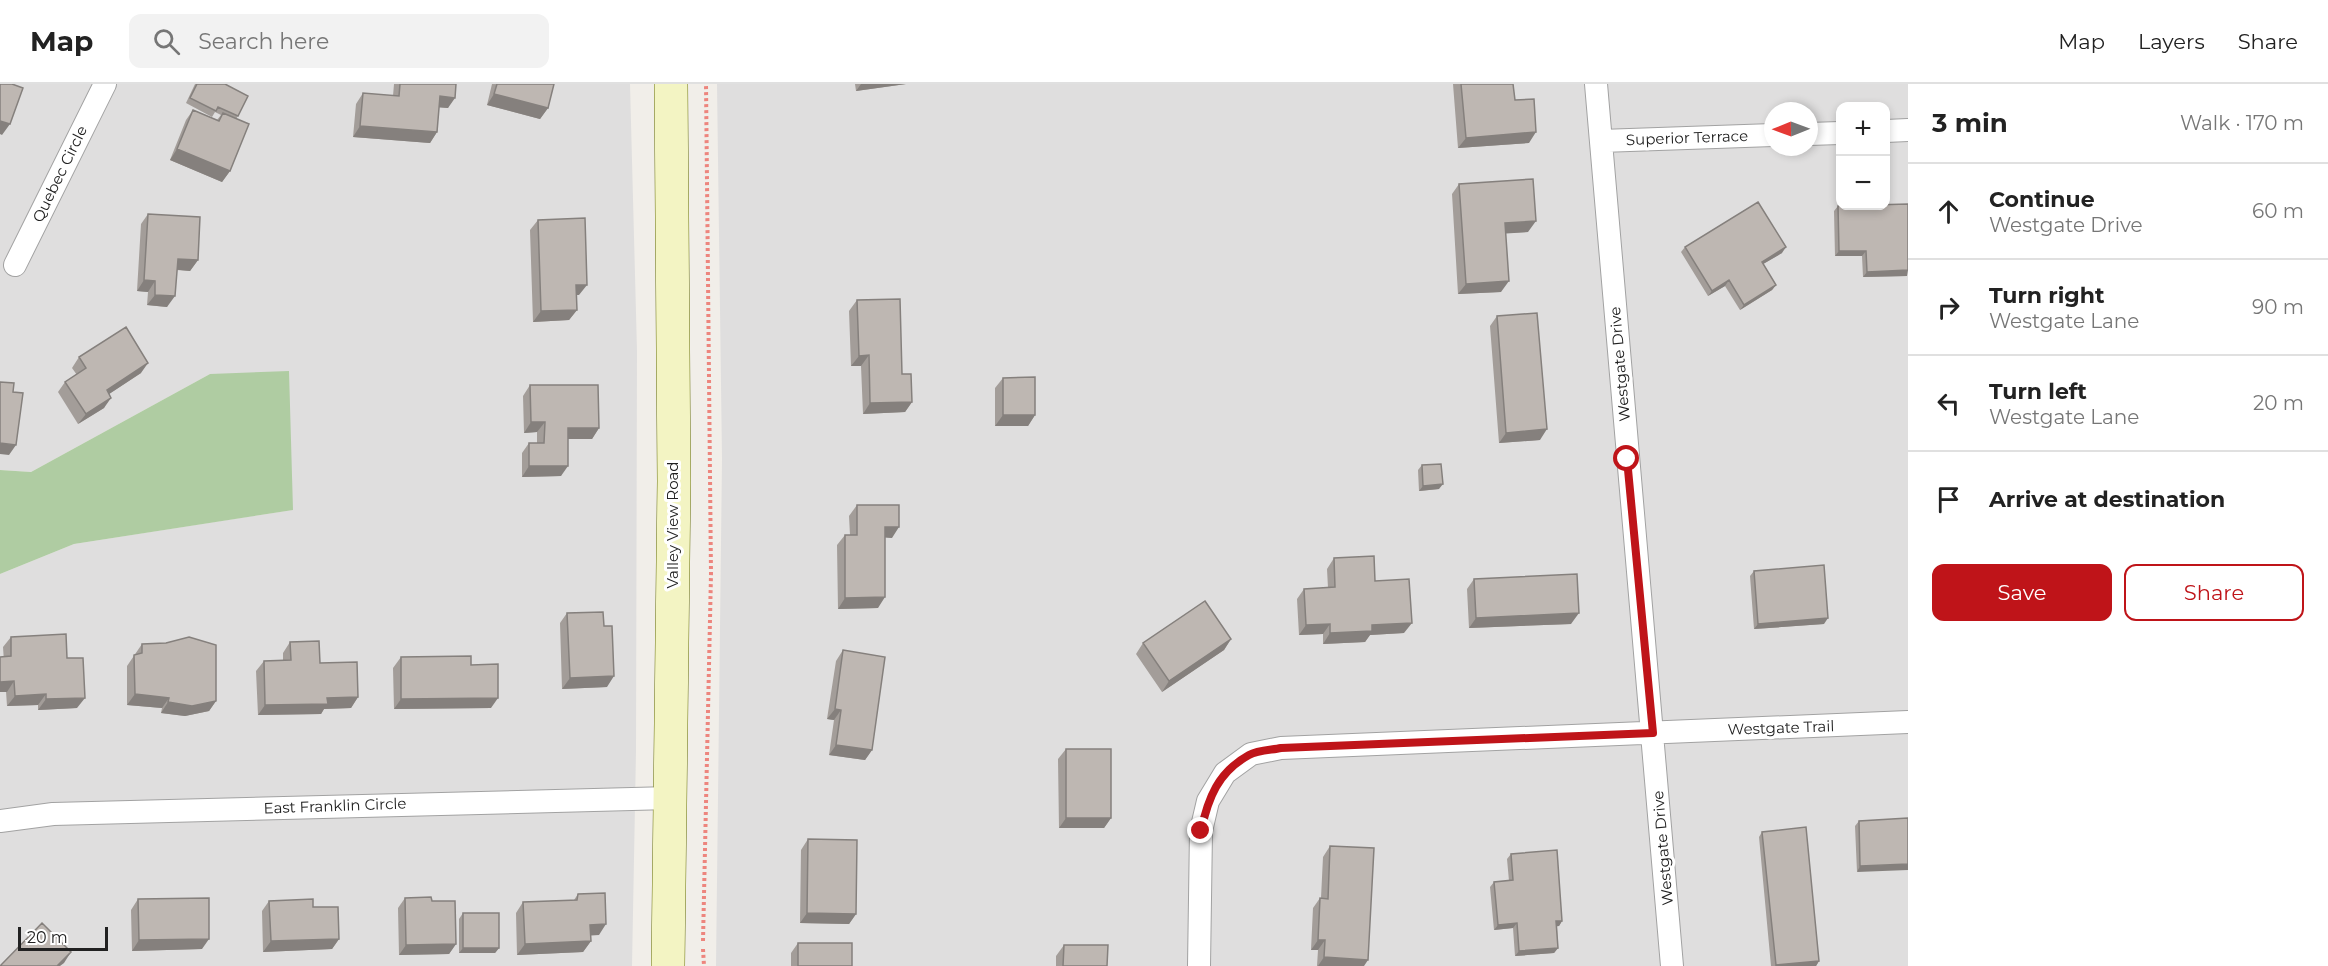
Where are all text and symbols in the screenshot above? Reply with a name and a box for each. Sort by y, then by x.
search box [129,14,549,68]
text: Map [30,24,93,58]
icon: search [150,25,183,58]
text: Search here [198,28,329,55]
text: Map [2058,29,2105,54]
text: Layers [2138,29,2205,54]
text: Share [2238,29,2298,54]
north arrow [1764,102,1818,156]
map controls [1836,102,1890,210]
button: + [1836,102,1890,156]
text: 3 min [1932,107,2008,139]
text: Walk · 170 m [2180,111,2304,135]
street label: Quebec Circle [28,122,91,225]
street label: Superior Terrace [1626,126,1748,149]
button: − [1836,156,1890,210]
text: Continue [1989,186,2095,213]
icon: ahead [1932,195,1965,228]
text: 60 m [2252,199,2304,223]
text: Westgate Drive [1989,213,2143,237]
text: Turn right [1989,282,2104,309]
icon: right [1932,291,1965,324]
text: 90 m [2252,295,2304,319]
street label: Westgate Drive [1605,306,1634,422]
text: Westgate Lane [1989,309,2139,333]
text: Turn left [1989,378,2087,405]
icon: left [1932,387,1965,420]
text: 20 m [2253,391,2304,415]
text: Westgate Lane [1989,405,2139,429]
route start [1613,445,1639,471]
street label: Valley View Road [663,461,682,589]
icon: arrive [1932,483,1965,516]
text: Arrive at destination [1989,486,2225,513]
button: Save [1932,564,2112,621]
button: Share [2124,564,2304,621]
street label: Westgate Trail [1727,716,1835,739]
street label: Westgate Drive [1648,790,1677,906]
street label: East Franklin Circle [263,794,407,817]
route end [1187,817,1213,843]
scale bar [18,924,108,952]
text: 20 m [27,928,68,947]

